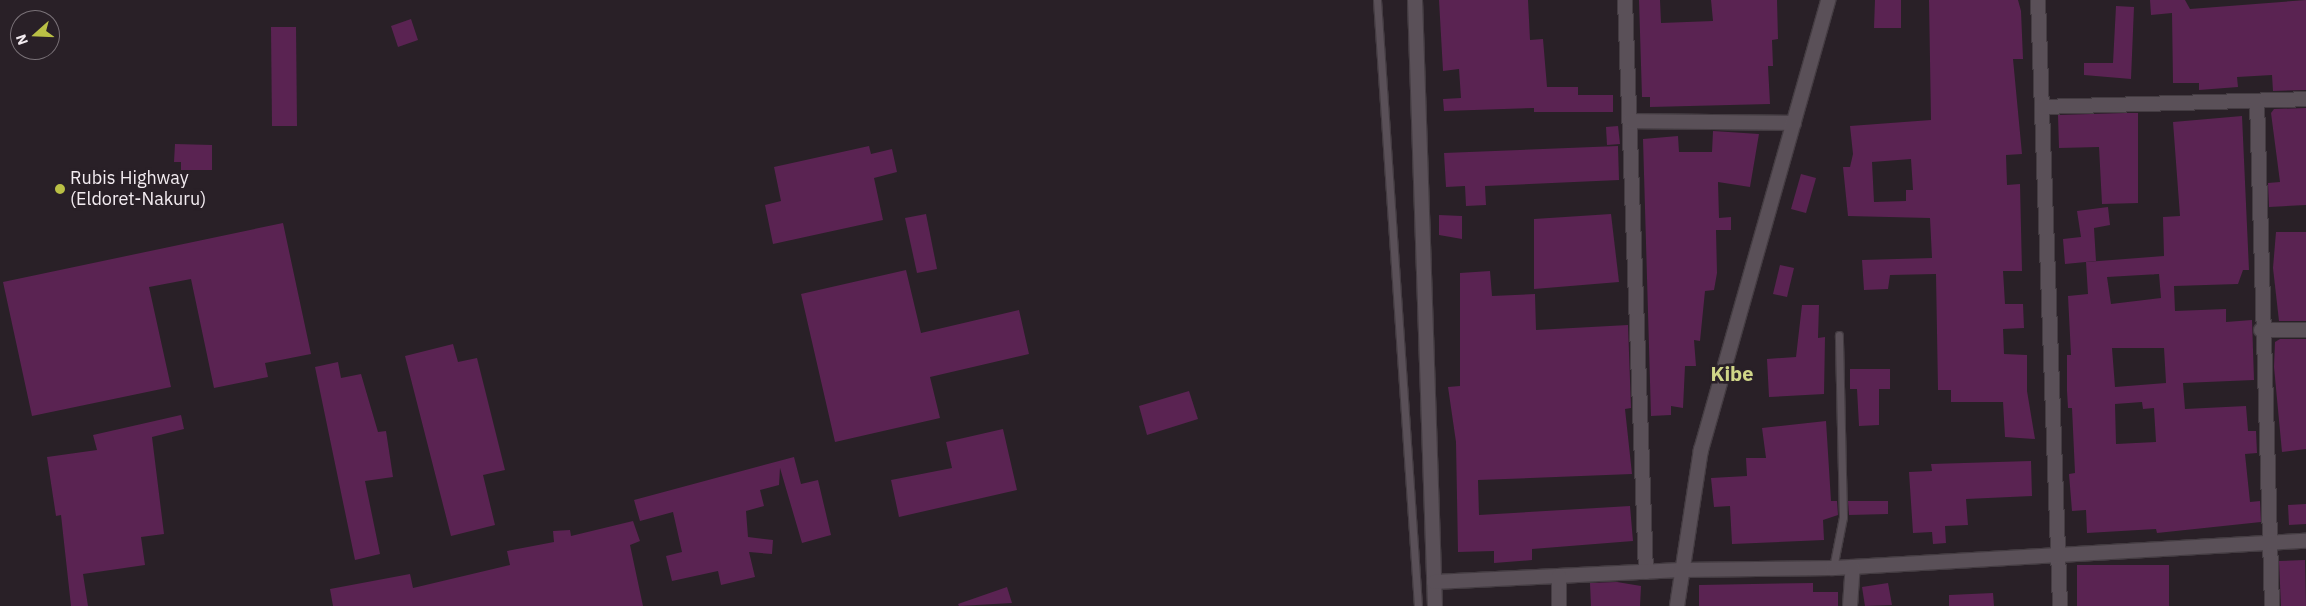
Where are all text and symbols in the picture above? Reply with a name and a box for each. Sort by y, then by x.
north arrow [10,10,60,60]
text: N [12,32,32,48]
place label: Rubis Highway (Eldoret-Nakuru) [70,168,206,210]
marker: Rubis Highway (Eldoret-Nakuru) [54,183,66,195]
district label: Kibe [1710,361,1754,385]

